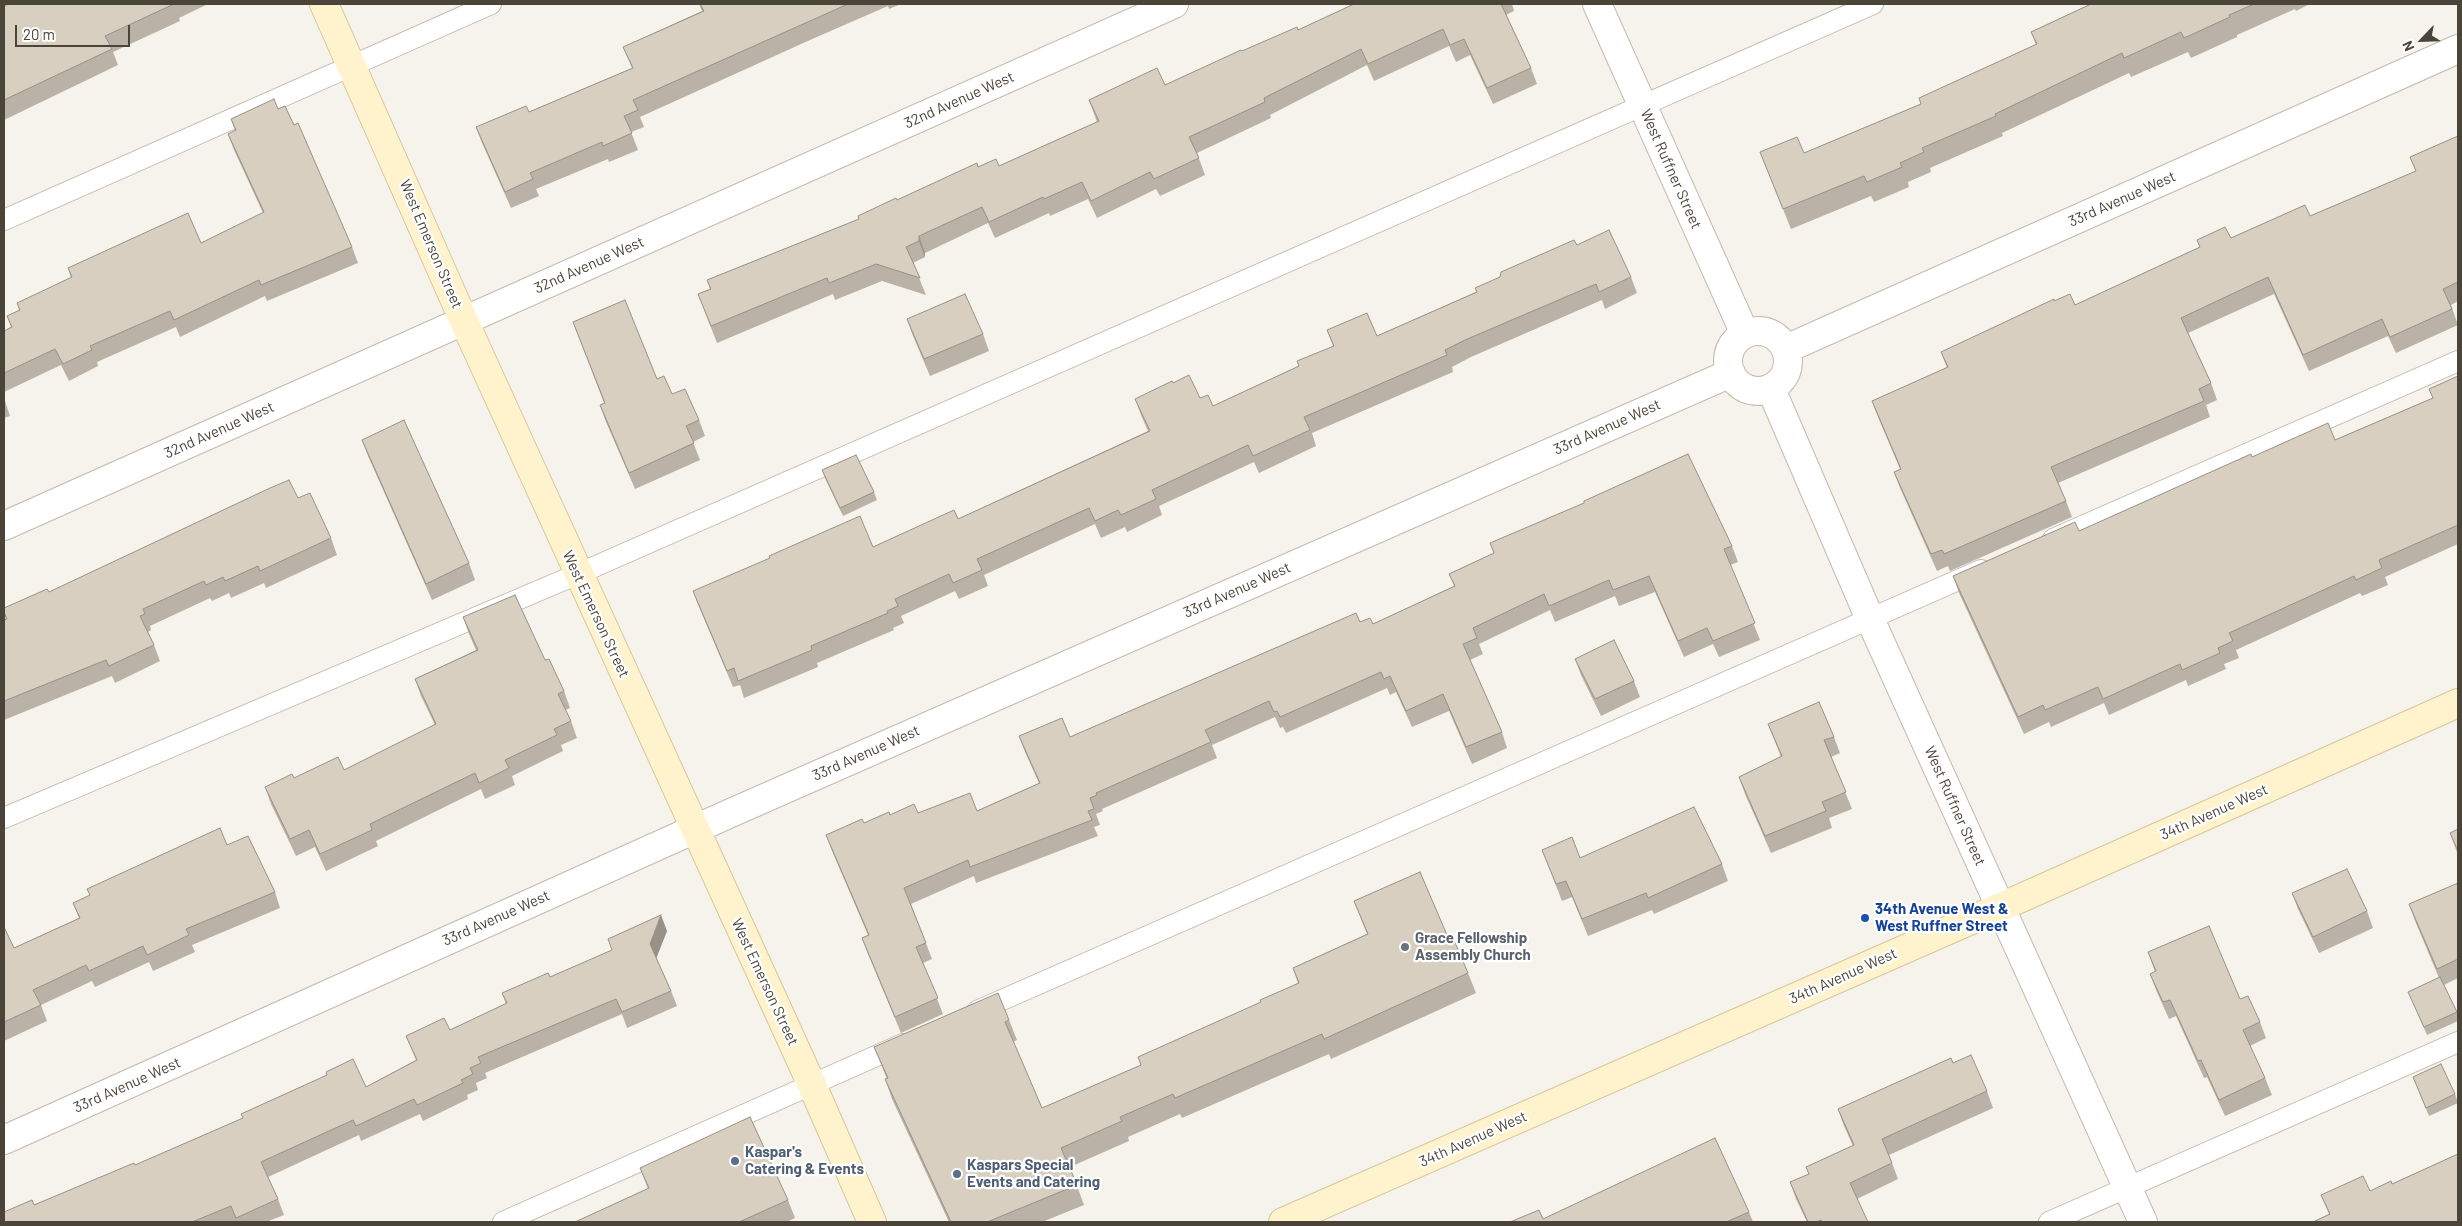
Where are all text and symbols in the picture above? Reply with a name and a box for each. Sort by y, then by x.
scale bar [18,15,132,47]
north arrow [2397,15,2447,65]
text: 20 m [23,25,55,43]
text: N [2398,39,2417,54]
street label: 32nd Avenue West [901,68,1017,132]
street label: West Ruffner Street [1636,106,1706,232]
street label: 33rd Avenue West [2066,167,2178,231]
street label: West Emerson Street [396,177,466,311]
street label: 32nd Avenue West [531,233,647,297]
street label: 33rd Avenue West [1551,395,1663,459]
street label: 32nd Avenue West [161,398,277,462]
street label: West Emerson Street [559,548,633,680]
street label: 33rd Avenue West [1181,558,1293,622]
street label: 33rd Avenue West [810,721,922,785]
street label: West Ruffner Street [1920,743,1990,869]
street label: 34th Avenue West [2157,780,2271,844]
street label: 33rd Avenue West [440,886,552,950]
place label: 34th Avenue West & West Ruffner Street [1875,900,2009,935]
marker: 34th Avenue West & West Ruffner Street [1859,912,1871,924]
street label: West Emerson Street [728,916,802,1048]
place label: Grace Fellowship Assembly Church [1415,929,1531,964]
marker: Grace Fellowship Assembly Church [1399,941,1411,953]
street label: 34th Avenue West [1786,944,1900,1008]
street label: 33rd Avenue West [71,1053,183,1117]
street label: 34th Avenue West [1416,1107,1530,1171]
place label: Kaspar's Catering & Events [745,1143,864,1178]
marker: Kaspar's Catering & Events [729,1155,741,1167]
place label: Kaspars Special Events and Catering [967,1156,1100,1191]
marker: Kaspars Special Events and Catering [951,1168,963,1180]

